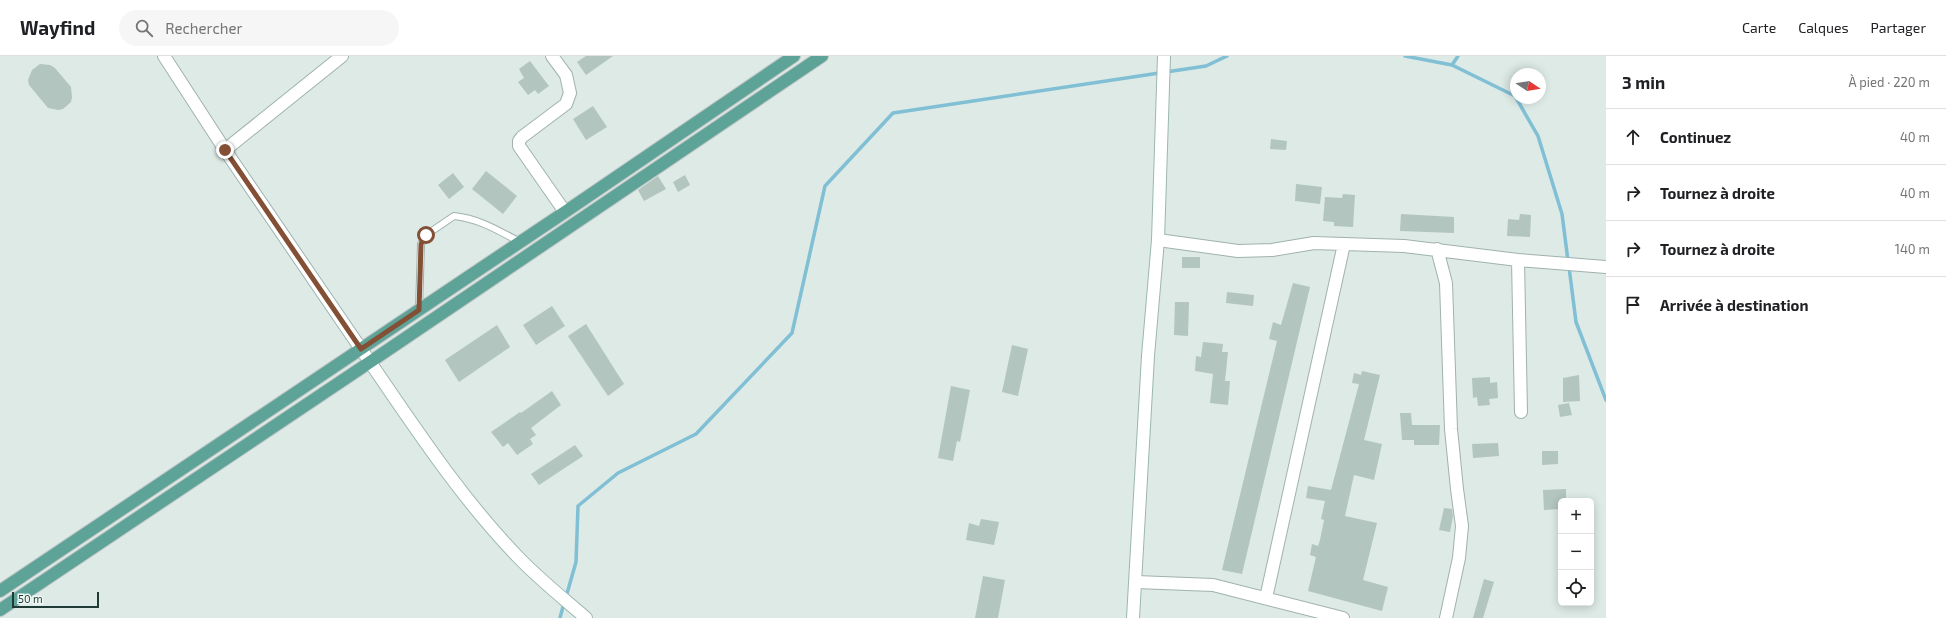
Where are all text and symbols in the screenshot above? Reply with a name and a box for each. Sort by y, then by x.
search box [119,10,399,46]
text: Wayfind [20,16,95,39]
icon: search [133,17,155,39]
text: Rechercher [165,19,243,37]
text: Carte [1742,19,1776,36]
text: Calques [1798,19,1849,36]
text: Partager [1871,19,1926,36]
north arrow [1510,68,1546,104]
text: 3 min [1622,72,1665,92]
text: À pied · 220 m [1849,74,1930,90]
icon: ahead [1622,126,1644,148]
text: Continuez [1660,128,1731,146]
text: 40 m [1900,129,1930,145]
route end [216,141,234,159]
icon: right [1622,182,1644,204]
text: Tournez à droite [1660,184,1775,202]
text: 40 m [1900,185,1930,201]
route start [417,226,435,244]
icon: right [1622,238,1644,260]
text: Tournez à droite [1660,240,1775,258]
text: 140 m [1895,241,1930,257]
icon: arrive [1622,294,1644,316]
text: Arrivée à destination [1660,296,1808,314]
map controls [1558,498,1594,606]
button: + [1558,498,1594,534]
button: − [1558,534,1594,570]
button: locate [1558,570,1594,606]
scale bar [12,590,99,609]
text: 50 m [18,592,43,605]

